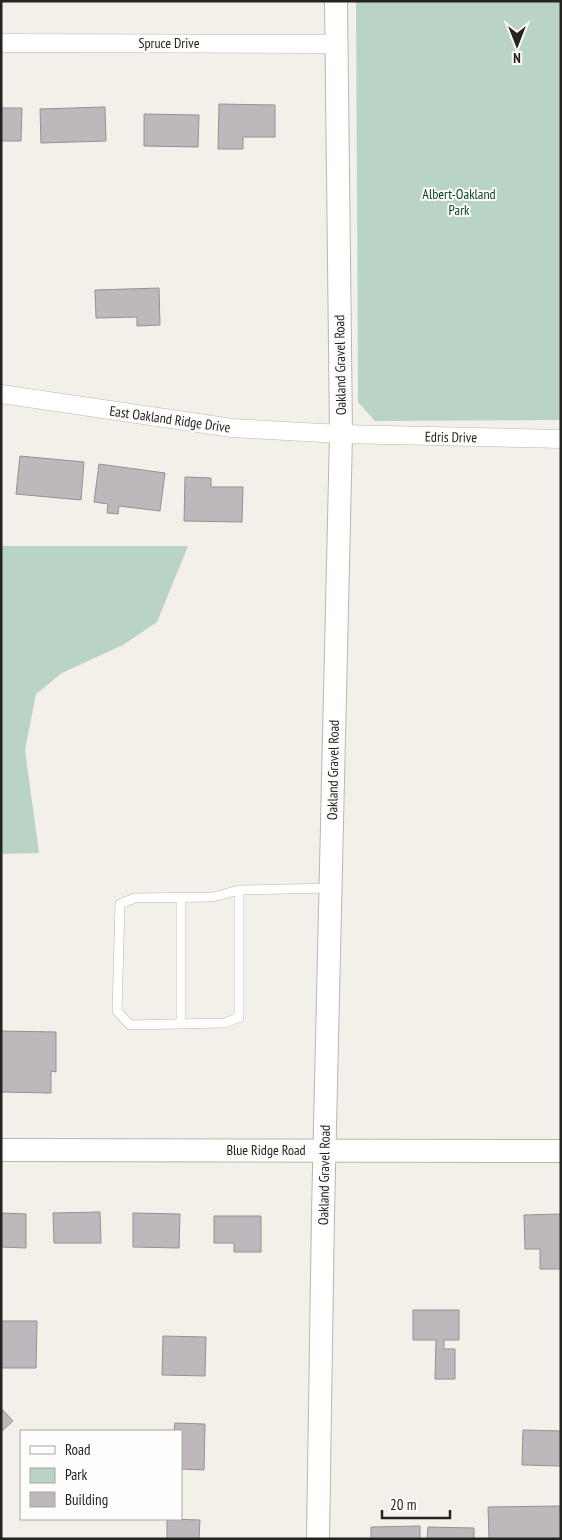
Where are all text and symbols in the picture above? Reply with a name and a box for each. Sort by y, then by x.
north arrow [492,20,542,70]
street label: Spruce Drive [139,34,200,52]
text: N [513,49,521,67]
park label: Albert-Oakland Park [422,185,496,219]
street label: Oakland Gravel Road [330,315,350,415]
street label: East Oakland Ridge Drive [108,402,232,436]
street label: Edris Drive [425,428,477,446]
street label: Oakland Gravel Road [323,720,343,820]
street label: Oakland Gravel Road [314,1125,334,1225]
street label: Blue Ridge Road [226,1141,306,1159]
legend [20,1430,182,1520]
text: Road [65,1440,91,1459]
text: Park [65,1465,87,1484]
scale bar [382,1488,450,1520]
text: Building [65,1490,108,1509]
text: 20 m [390,1495,416,1514]

